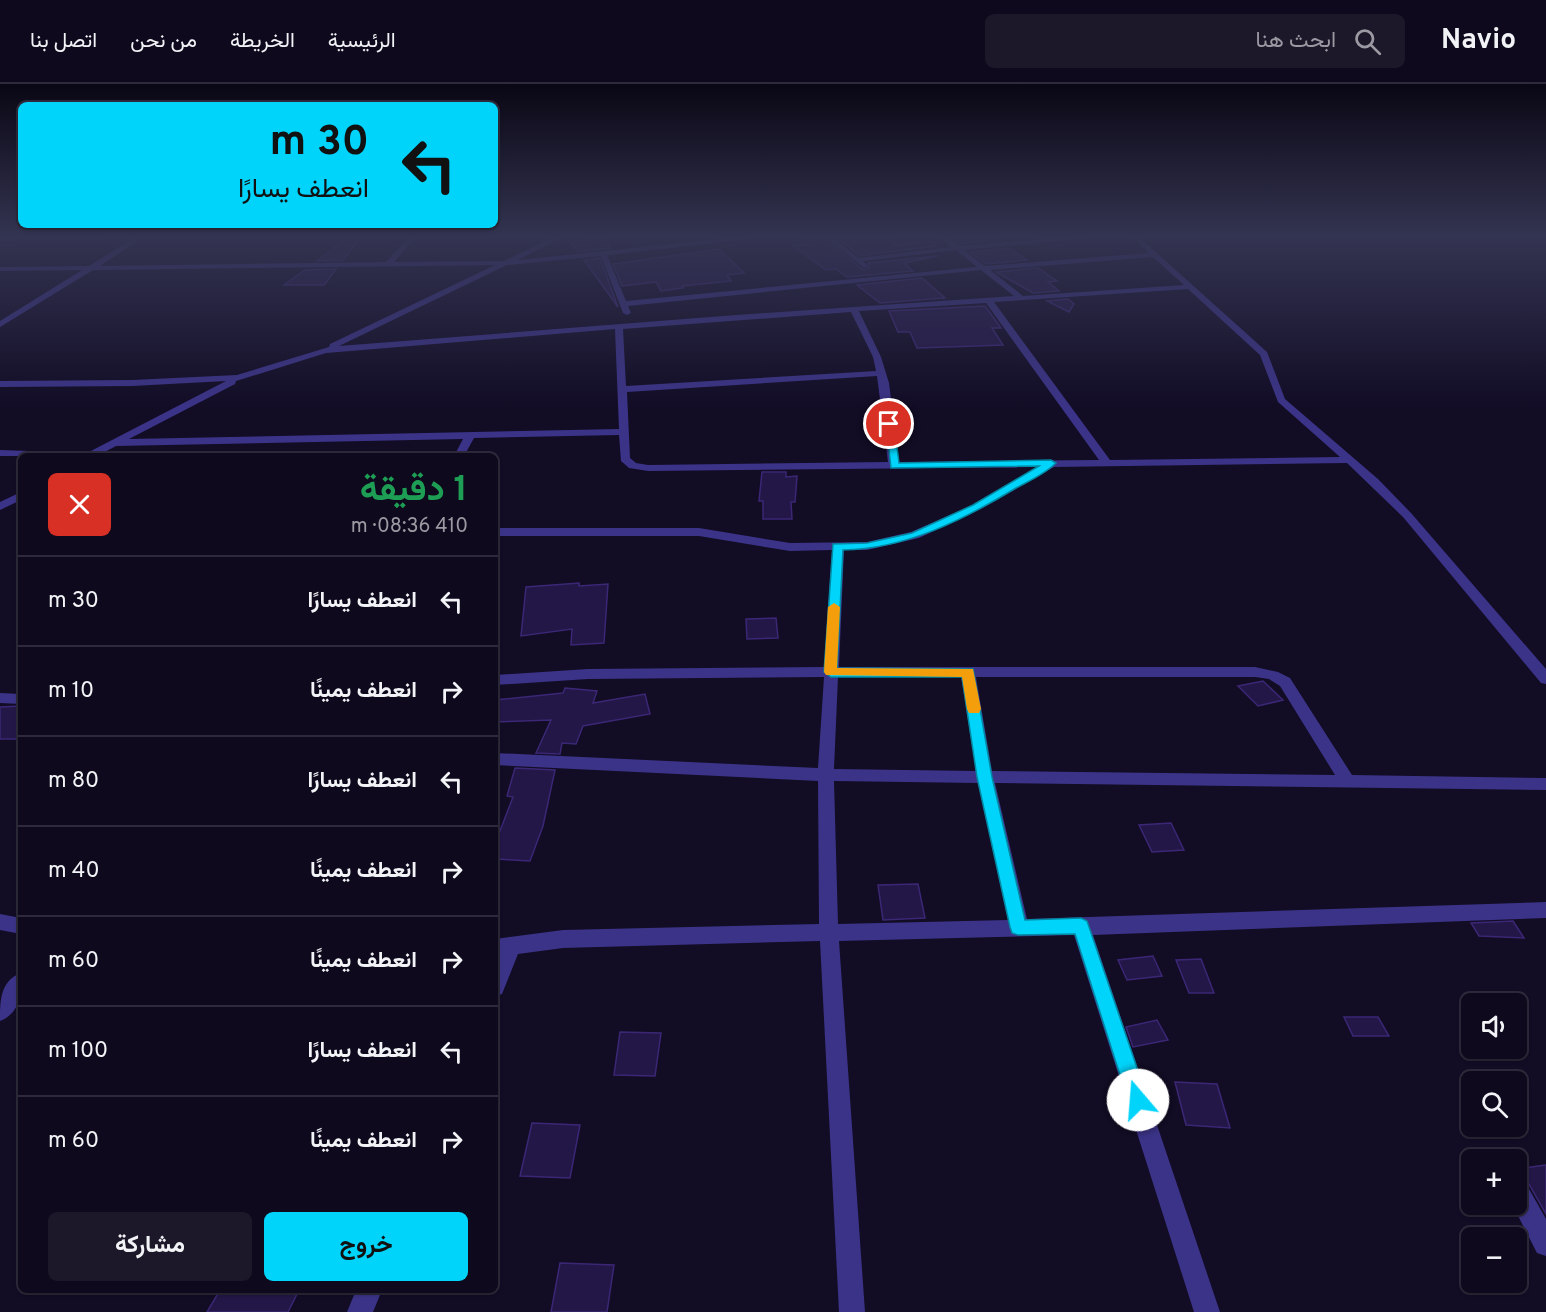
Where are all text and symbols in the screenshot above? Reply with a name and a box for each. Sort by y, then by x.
search box [985,14,1405,68]
text: Navio [1441,23,1516,59]
icon: search [1351,25,1384,58]
text: اتصل بنا [30,28,97,55]
text: من نحن [130,28,197,55]
text: الخريطة [230,28,295,55]
text: الرئيسية [328,28,396,55]
text: ابحث هنا [1255,28,1336,55]
text: 30 m [270,117,369,170]
icon: left [390,126,468,204]
text: انعطف يسارًا [238,173,369,207]
pin [863,398,914,449]
icon: arrive [872,407,905,440]
text: 1 دقيقة [360,468,468,514]
button: close [48,473,111,536]
text: 410 m · 08:36 [351,514,468,540]
icon: left [435,585,468,618]
text: 30 m [48,588,99,615]
text: انعطف يسارًا [307,588,417,615]
icon: right [435,675,468,708]
text: 10 m [48,678,94,705]
text: انعطف يمينًا [310,678,417,705]
icon: left [435,765,468,798]
text: 80 m [48,768,99,795]
text: انعطف يسارًا [307,768,417,795]
icon: right [435,855,468,888]
text: 40 m [48,858,100,885]
text: انعطف يمينًا [310,858,417,885]
icon: right [435,945,468,978]
text: 60 m [48,948,99,975]
text: انعطف يمينًا [310,948,417,975]
map controls [1461,993,1527,1293]
button: sound [1461,993,1527,1059]
icon: left [435,1035,468,1068]
text: 100 m [48,1038,108,1065]
text: انعطف يسارًا [307,1038,417,1065]
position arrow [1106,1068,1170,1132]
button: search [1461,1071,1527,1137]
icon: right [435,1125,468,1158]
text: 60 m [48,1128,99,1155]
text: انعطف يمينًا [310,1128,417,1155]
button: + [1461,1149,1527,1215]
button: مشاركة [48,1212,252,1281]
button: خروج [264,1212,468,1281]
button: − [1461,1227,1527,1293]

